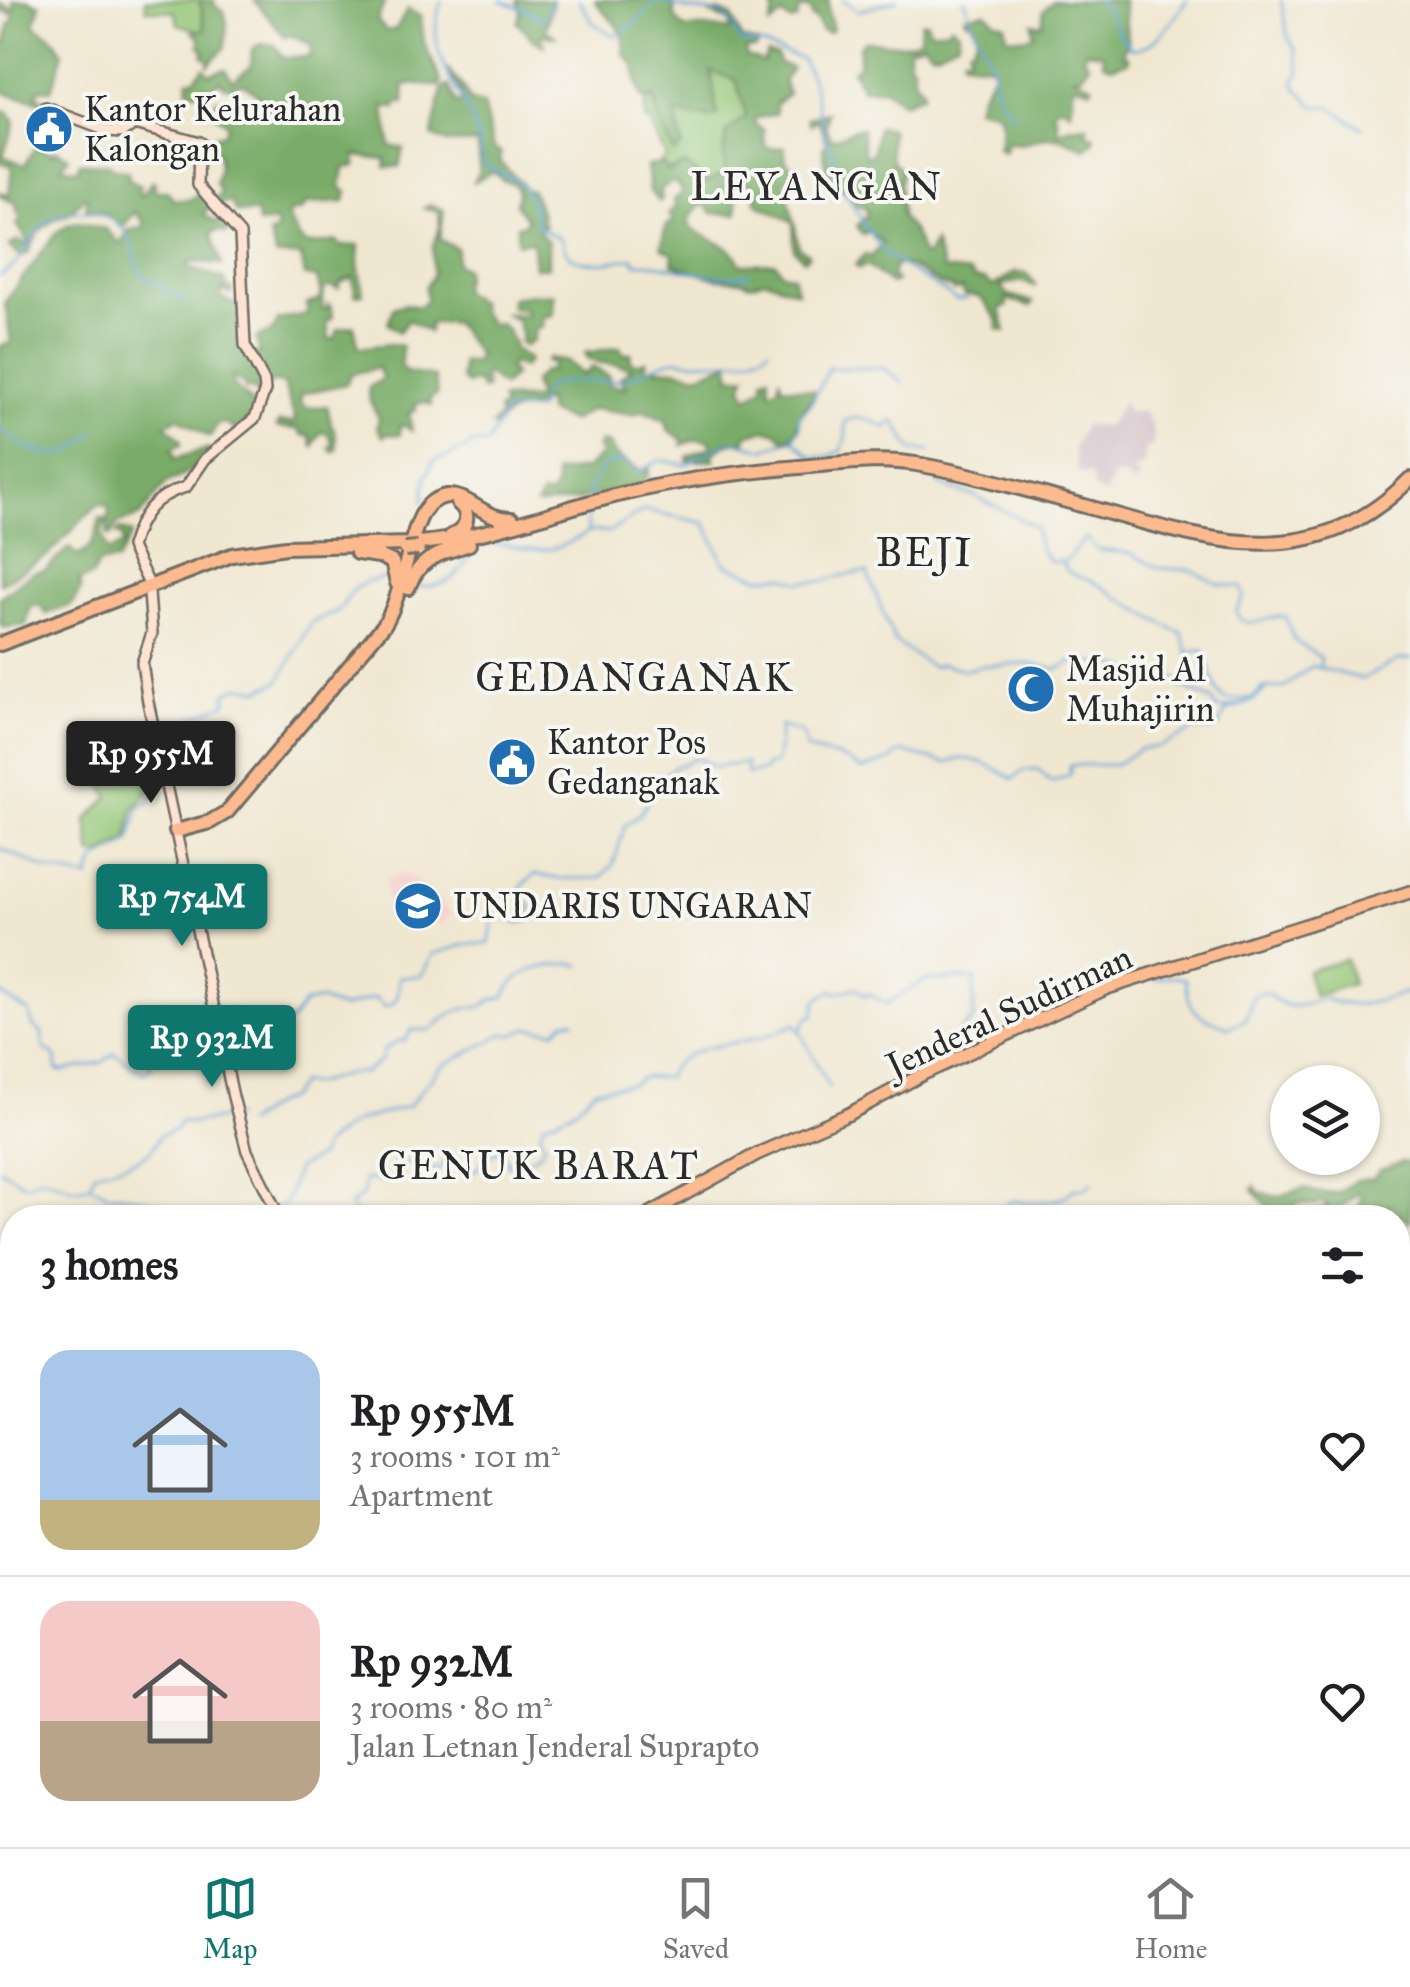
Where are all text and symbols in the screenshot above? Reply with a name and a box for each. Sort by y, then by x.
place label: Kantor Kelurahan Kalongan [84,88,341,171]
public building icon: Kantor Kelurahan Kalongan [23,103,75,155]
district label: LEYANGAN [690,162,944,211]
district label: BEJI [876,528,974,577]
place label: Masjid Al Muhajirin [1066,648,1215,731]
district label: GEDANGANAK [475,653,795,702]
mosque icon: Masjid Al Muhajirin [1005,663,1057,715]
pin: Rp 955M [59,721,243,806]
place label: Kantor Pos Gedanganak [547,721,720,804]
text: Rp 955M [88,734,214,773]
public building icon: Kantor Pos Gedanganak [486,736,538,788]
pin: Rp 754M [90,864,274,949]
text: Rp 754M [118,877,246,916]
school or university icon: UNDARIS UNGARAN [392,880,444,932]
place label: UNDARIS UNGARAN [453,885,812,928]
street label: Jenderal Sudirman [876,936,1139,1089]
pin: Rp 932M [120,1005,304,1090]
text: Rp 932M [150,1018,274,1057]
map controls [1270,1065,1380,1175]
button: layers [1270,1065,1380,1175]
district label: GENUK BARAT [378,1141,700,1190]
icon: filters [1315,1238,1370,1293]
text: 3 homes [40,1239,178,1291]
text: Rp 955M [350,1385,515,1437]
icon: home [120,1390,240,1510]
icon: heart [1315,1423,1370,1478]
text: 3 rooms · 101 m² [350,1437,560,1476]
text: Apartment [350,1476,493,1515]
text: Rp 932M [350,1636,513,1688]
icon: home [120,1641,240,1761]
icon: heart [1315,1674,1370,1729]
text: 3 rooms · 80 m² [350,1688,552,1727]
text: Jalan Letnan Jenderal Suprapto [350,1727,759,1766]
tab: Map [203,1871,258,1966]
tab: Saved [663,1871,729,1966]
tab: Home [1134,1871,1207,1966]

